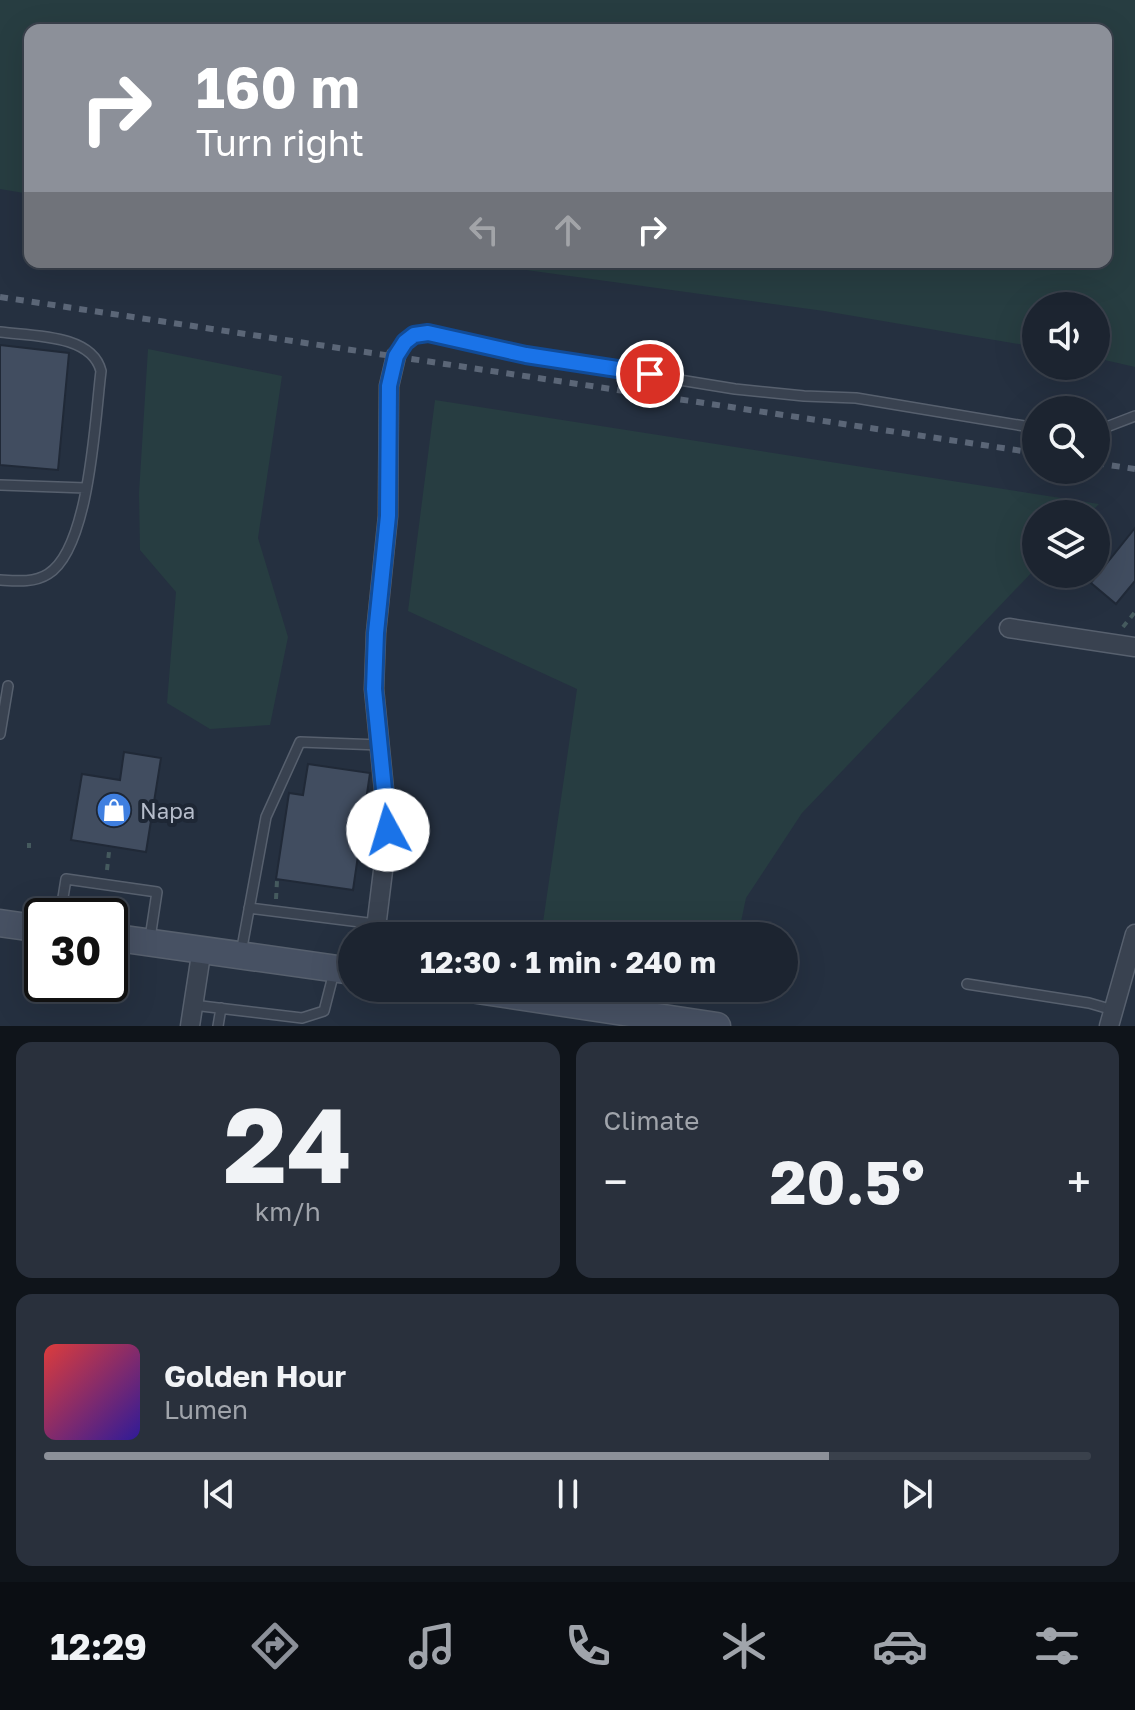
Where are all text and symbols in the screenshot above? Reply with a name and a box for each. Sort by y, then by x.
text: 160 m [196,53,360,120]
icon: right [64,56,168,160]
text: Turn right [196,121,364,164]
icon: left [462,208,506,252]
icon: ahead [546,208,590,252]
icon: right [630,208,674,252]
map controls [1022,292,1110,588]
button: sound [1022,292,1110,380]
pin [616,340,684,408]
icon: arrive [628,352,672,396]
button: search [1022,396,1110,484]
button: layers [1022,500,1110,588]
position arrow [346,788,430,872]
shop icon: Napa [95,791,133,829]
place label: Napa [140,797,195,824]
speed limit sign: 30 [24,898,128,1002]
text: 12:30 · 1 min · 240 m [420,944,716,980]
text: 24 [224,1081,352,1206]
text: Climate [604,1105,699,1136]
text: 20.5° [770,1145,925,1217]
text: − [604,1155,628,1208]
text: + [1067,1155,1091,1208]
text: km/h [255,1196,321,1227]
text: Golden Hour [164,1358,346,1394]
text: Lumen [164,1394,248,1425]
icon: previous [197,1472,241,1516]
icon: pause [546,1472,590,1516]
icon: next [895,1472,939,1516]
icon: directions [247,1618,303,1674]
icon: music [404,1618,460,1674]
icon: phone [560,1618,616,1674]
icon: climate [716,1618,772,1674]
icon: car [872,1618,928,1674]
icon: filters [1029,1618,1085,1674]
text: 12:29 [50,1625,147,1668]

